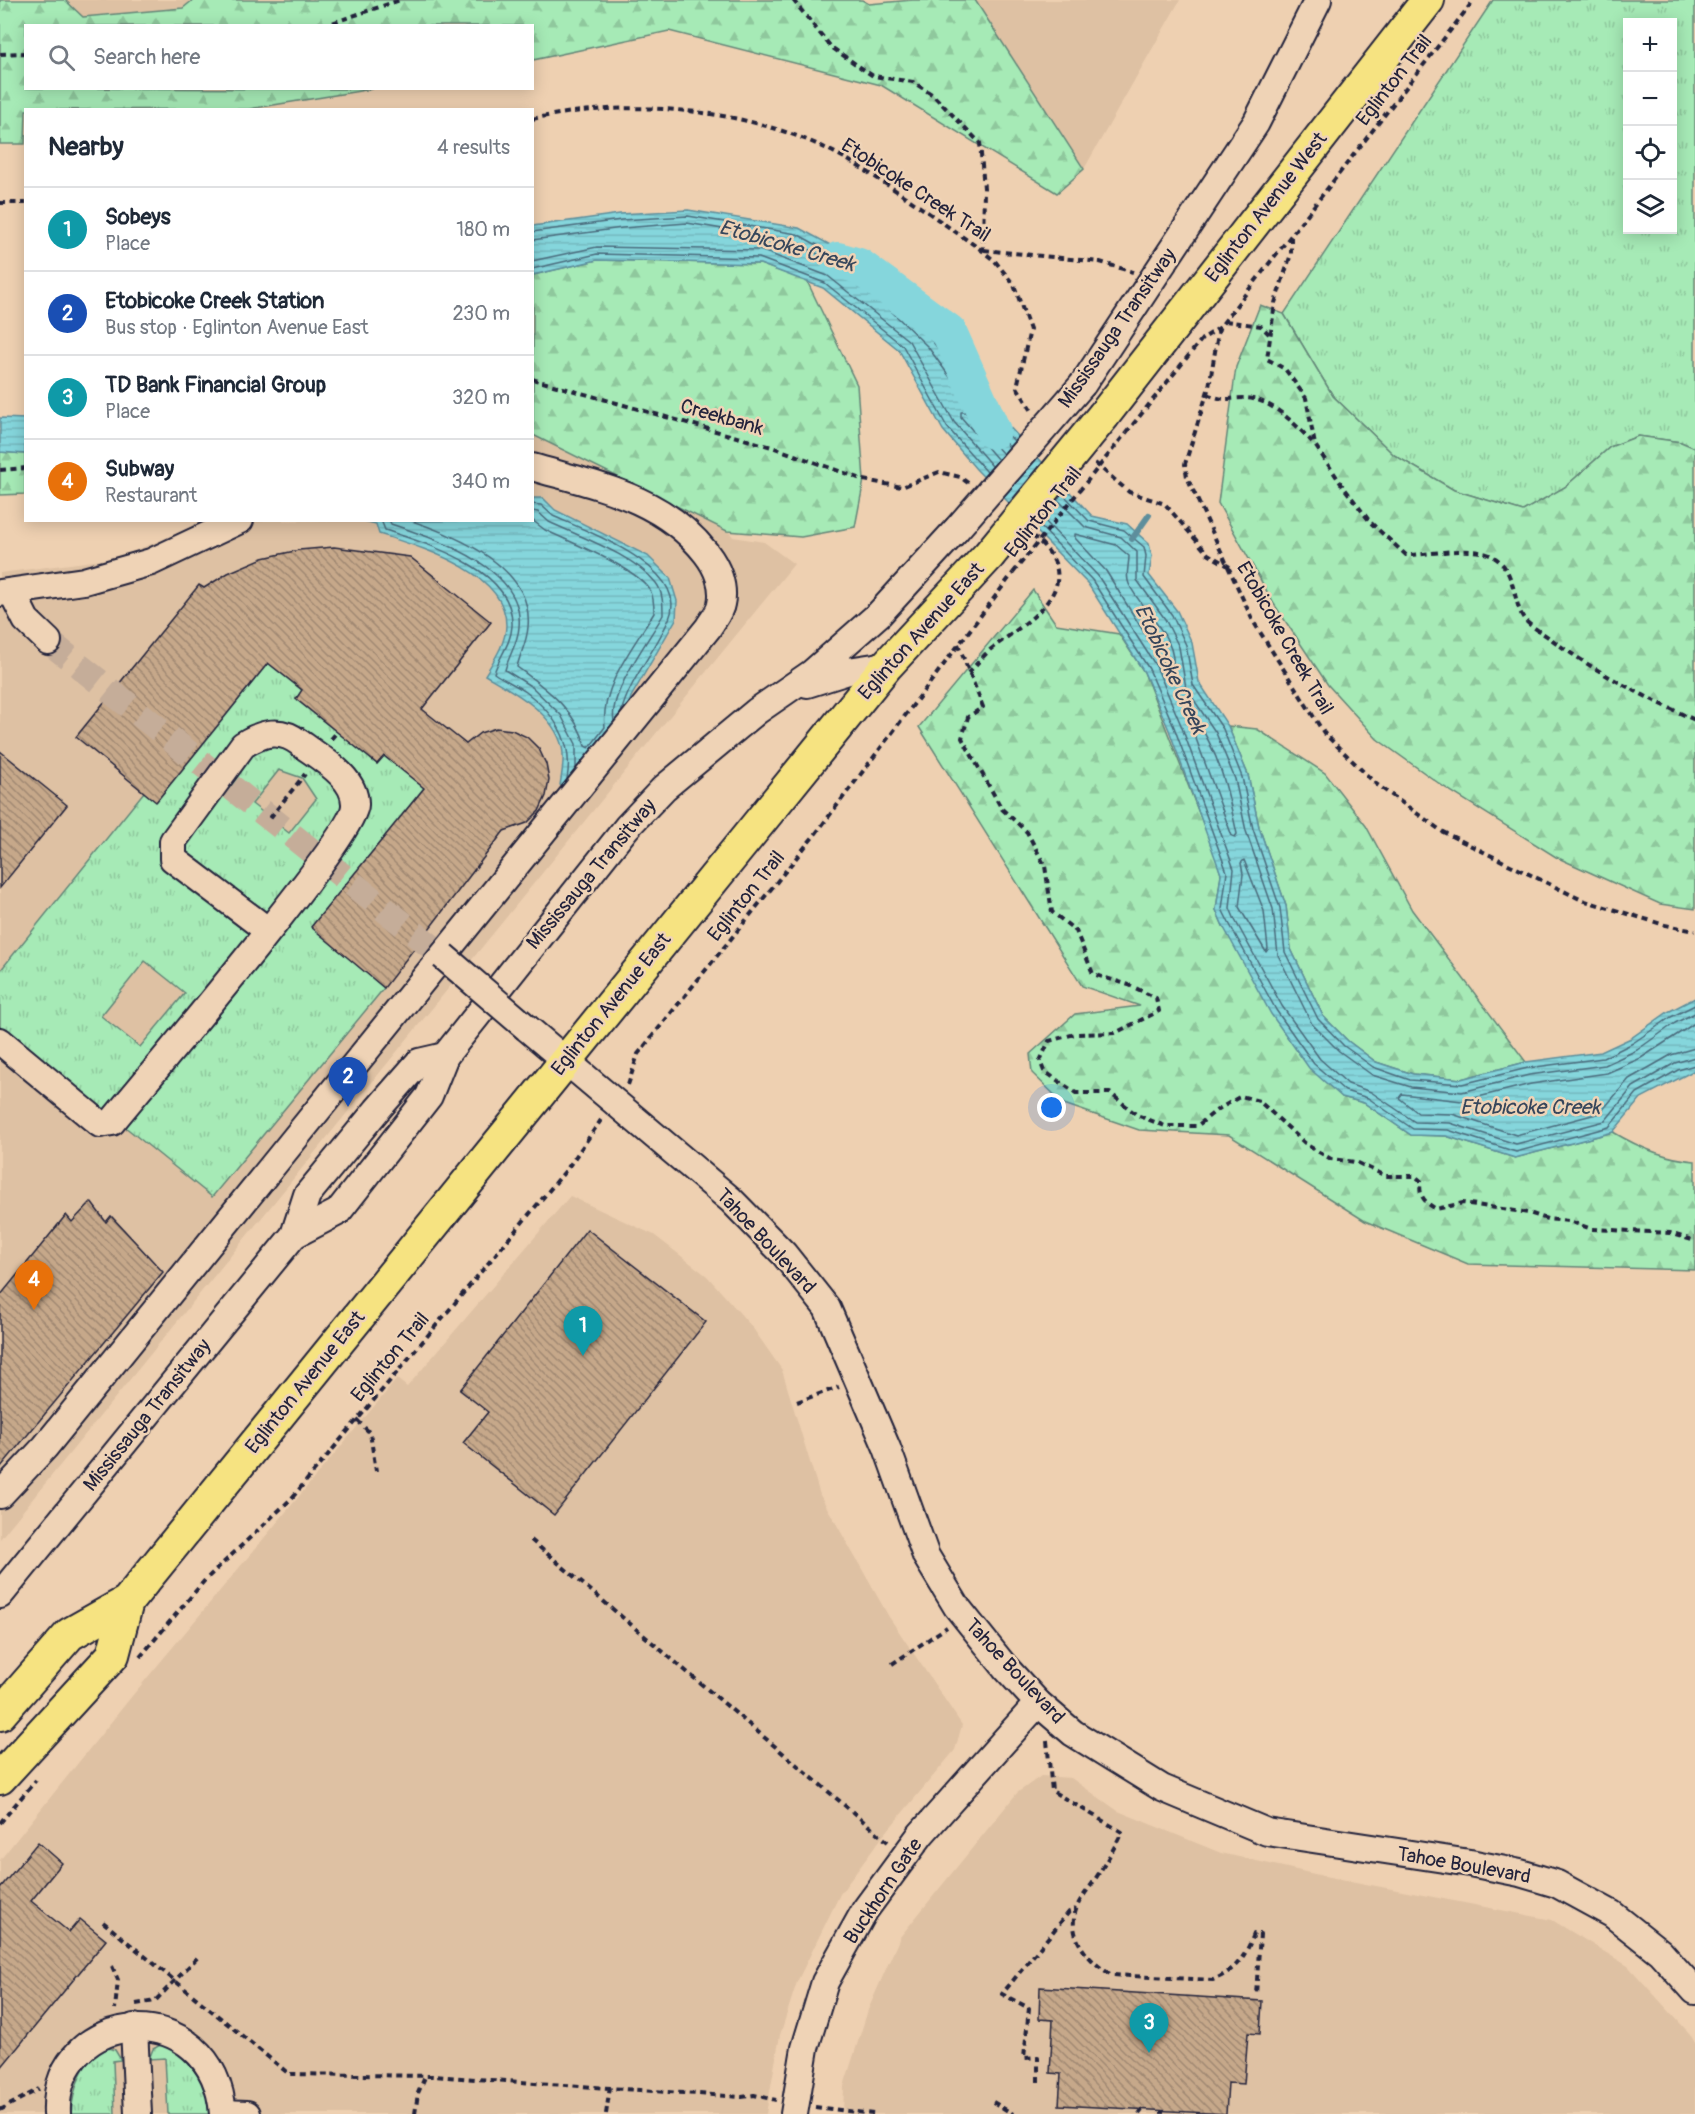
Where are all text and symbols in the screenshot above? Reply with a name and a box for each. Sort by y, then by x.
map controls [1623,18,1677,234]
button: + [1623,18,1677,72]
search box [24,24,534,90]
street label: Eglinton Trail [1351,29,1437,131]
icon: search [45,41,78,74]
text: Search here [93,43,200,71]
button: − [1623,72,1677,126]
street label: Eglinton Avenue West [1200,126,1333,287]
button: locate [1623,126,1677,180]
text: Nearby [48,131,124,163]
street label: Etobicoke Creek Trail [837,132,995,248]
text: 4 results [437,135,510,160]
button: layers [1623,180,1677,234]
text: Sobeys [105,203,171,231]
water label: Etobicoke Creek [716,214,860,279]
text: 1 [64,217,71,242]
text: 180 m [456,217,510,242]
text: Place [105,231,150,256]
street label: Mississauga Transitway [1053,243,1182,413]
text: Etobicoke Creek Station [105,287,324,315]
text: 2 [62,301,73,326]
text: 230 m [453,301,510,326]
text: Bus stop · Eglinton Avenue East [105,315,369,340]
text: TD Bank Financial Group [105,371,326,399]
text: 3 [62,385,73,410]
text: 320 m [452,385,510,410]
street label: Creekbank [678,393,767,441]
text: Place [105,399,150,424]
text: Subway [105,455,174,483]
street label: Eglinton Trail [999,462,1087,562]
text: 4 [62,469,73,494]
text: 340 m [451,469,510,494]
text: Restaurant [105,483,197,508]
street label: Eglinton Avenue East [853,556,990,705]
street label: Etobicoke Creek Trail [1231,557,1339,719]
water label: Etobicoke Creek [1128,600,1213,740]
street label: Mississauga Transitway [521,793,662,954]
street label: Eglinton Trail [702,846,790,946]
street label: Eglinton Avenue East [546,927,677,1080]
pin: 2 [328,1058,368,1107]
your location [1037,1093,1066,1122]
water label: Etobicoke Creek [1460,1094,1602,1121]
street label: Tahoe Boulevard [711,1183,821,1299]
pin: 4 [15,1260,54,1310]
street label: Eglinton Avenue East [240,1305,371,1458]
pin: 1 [564,1306,602,1356]
street label: Eglinton Trail [345,1307,435,1407]
street label: Mississauga Transitway [78,1333,217,1496]
street label: Tahoe Boulevard [960,1613,1070,1729]
street label: Buckhorn Gate [838,1833,928,1949]
street label: Tahoe Boulevard [1395,1841,1533,1889]
pin: 3 [1130,2004,1168,2053]

